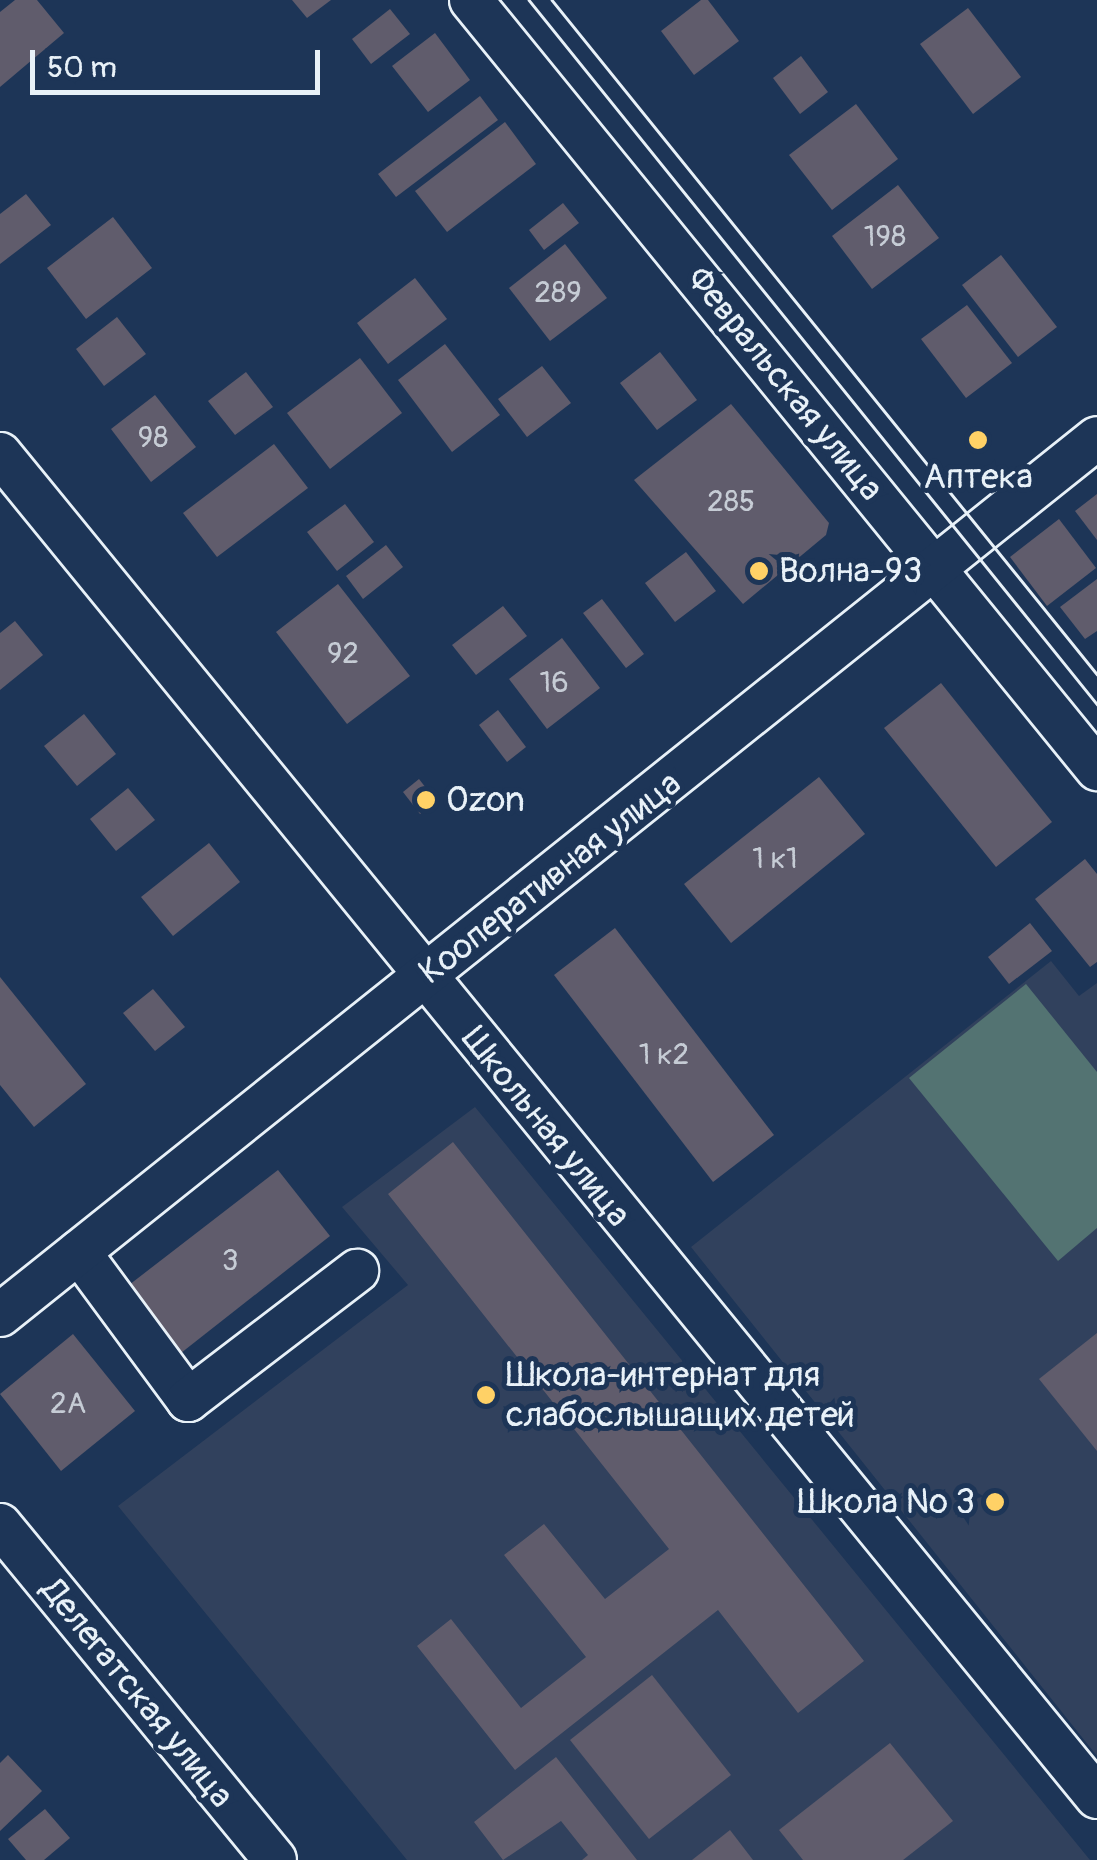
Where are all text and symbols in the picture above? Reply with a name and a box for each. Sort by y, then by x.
scale bar [35,30,325,92]
text: 50 m [47,49,117,86]
house number: 198 [864,219,906,255]
street label: Февральская улица [678,259,892,509]
house number: 289 [534,275,582,311]
house number: 98 [138,420,168,456]
marker: Аптека [967,429,989,451]
place label: Аптека [923,456,1033,498]
house number: 285 [707,484,755,520]
place label: Волна-93 [779,550,922,592]
marker: Волна-93 [748,560,770,582]
house number: 92 [327,636,359,672]
house number: 16 [539,665,569,701]
street label: Кооперативная улица [411,763,689,993]
place label: Ozon [446,779,525,821]
marker: Ozon [415,789,437,811]
house number: 1 к1 [752,841,798,877]
street label: Школьная улица [453,1019,639,1235]
house number: 1 к2 [639,1037,689,1073]
house number: 3 [222,1243,238,1279]
place label: Школа-интернат для слабослышащих детей [506,1354,855,1436]
marker: Школа-интернат для слабослышащих детей [475,1384,497,1406]
house number: 2А [50,1386,86,1422]
place label: Школа № 3 [798,1481,975,1523]
marker: Школа № 3 [984,1491,1006,1513]
street label: Делегатская улица [32,1570,242,1816]

